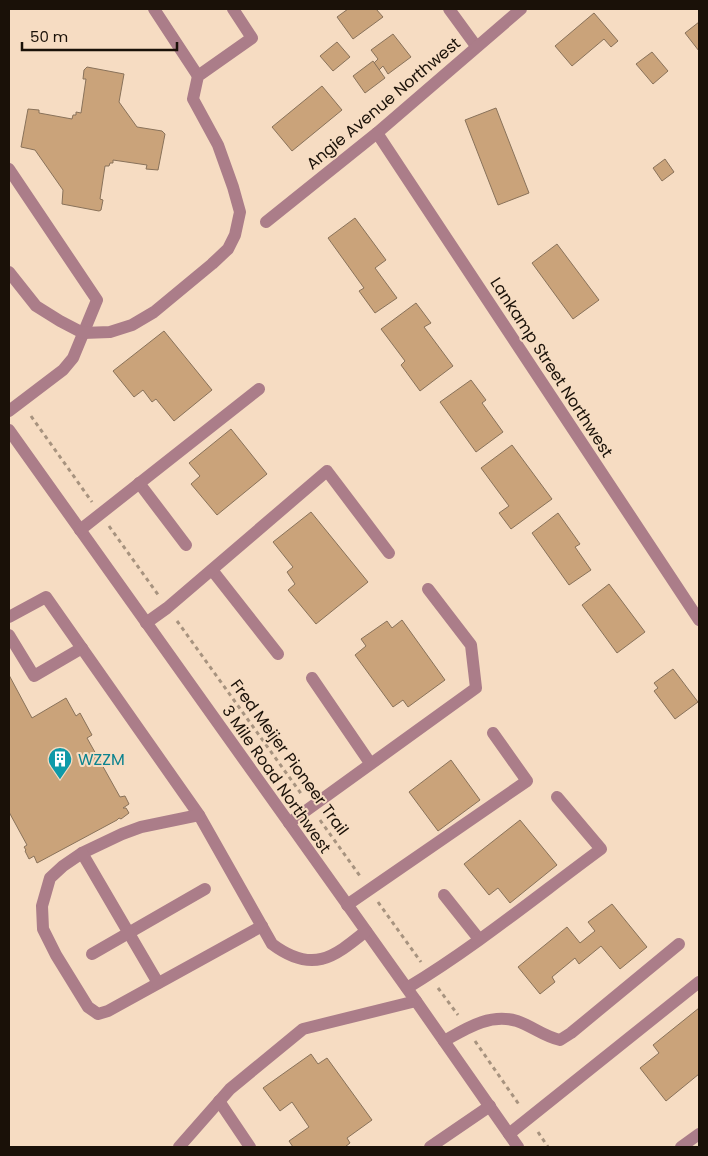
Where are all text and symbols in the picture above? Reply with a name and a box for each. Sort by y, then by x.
scale bar [22,20,178,52]
text: 50 m [30,26,68,47]
street label: Angie Avenue Northwest [301,32,466,175]
street label: Lankamp Street Northwest [485,273,619,462]
street label: Fred Meijer Pioneer Trail [225,675,354,840]
street label: 3 Mile Road Northwest [217,701,337,858]
building icon: WZZM [47,746,73,780]
place label: WZZM [78,748,125,771]

